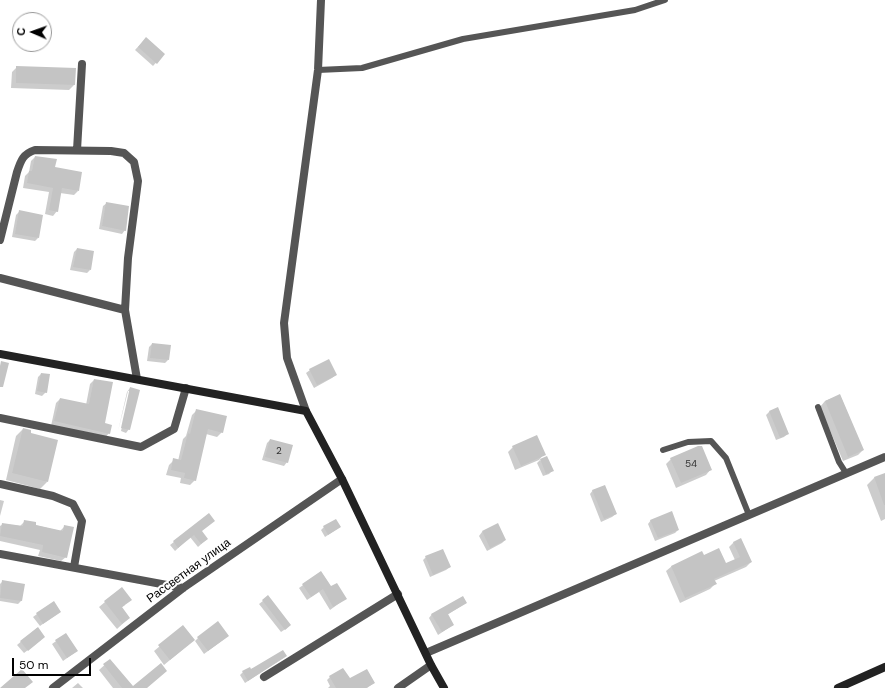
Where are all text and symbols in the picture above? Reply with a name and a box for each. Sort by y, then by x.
north arrow [12,12,52,52]
text: С [14,27,28,36]
house number: 2 [276,445,282,457]
house number: 54 [685,458,697,470]
street label: Рассветная улица [144,536,234,606]
scale bar [14,650,93,676]
text: 50 m [19,657,48,673]

